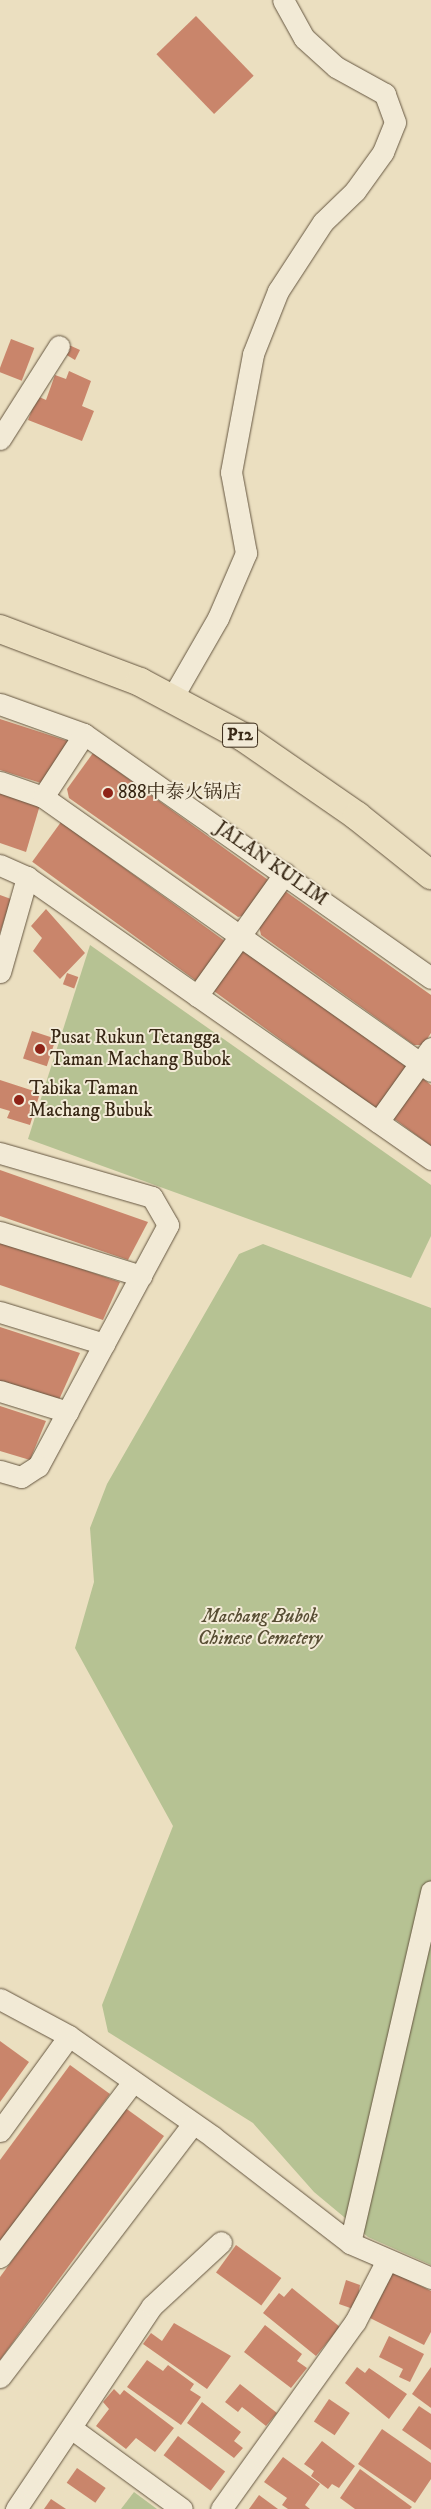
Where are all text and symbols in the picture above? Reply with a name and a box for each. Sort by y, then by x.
road number: P12 [221,720,259,750]
place label: 888中泰火锅店 [118,782,242,804]
marker: 888中泰火锅店 [102,787,114,799]
street label: JALAN KULIM [210,817,332,911]
place label: Pusat Rukun Tetangga Taman Machang Bubok [50,1027,231,1071]
marker: Pusat Rukun Tetangga Taman Machang Bubok [34,1043,46,1055]
place label: Tabika Taman Machang Bubuk [29,1078,153,1122]
marker: Tabika Taman Machang Bubuk [13,1094,25,1106]
park label: Machang Bubok Chinese Cemetery [198,1606,322,1650]

